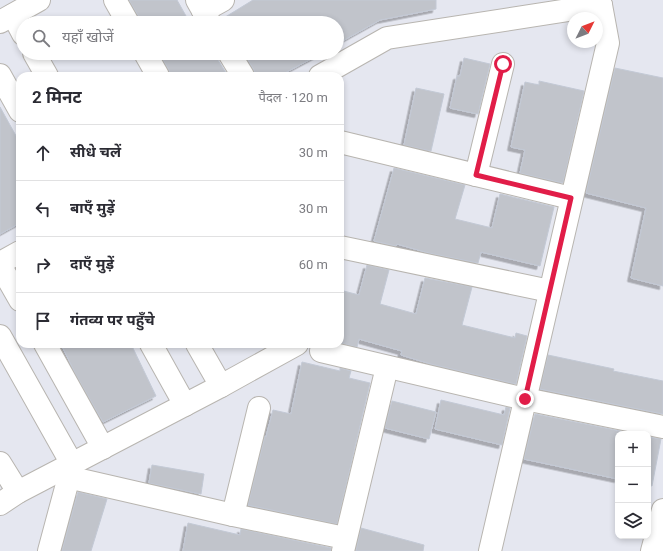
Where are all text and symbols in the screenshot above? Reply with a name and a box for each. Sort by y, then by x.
north arrow [567,12,603,48]
search box [16,16,344,60]
icon: search [30,27,52,49]
text: यहाँ खोजें [62,28,114,46]
route start [494,55,512,73]
text: 2 मिनट [32,87,82,107]
text: पैदल · 120 m [259,90,328,105]
icon: ahead [32,142,54,164]
text: सीधे चलें [70,143,121,161]
text: 30 m [299,145,328,160]
icon: left [32,198,54,220]
text: बाएँ मुड़ें [70,199,115,217]
text: 30 m [299,201,328,216]
icon: right [32,254,54,276]
text: दाएँ मुड़ें [70,255,114,273]
text: 60 m [299,257,328,272]
icon: arrive [32,310,54,332]
text: गंतव्य पर पहुँचे [70,311,155,329]
route end [516,390,534,408]
map controls [615,431,651,539]
button: + [615,431,651,467]
button: − [615,467,651,503]
button: layers [615,503,651,539]

